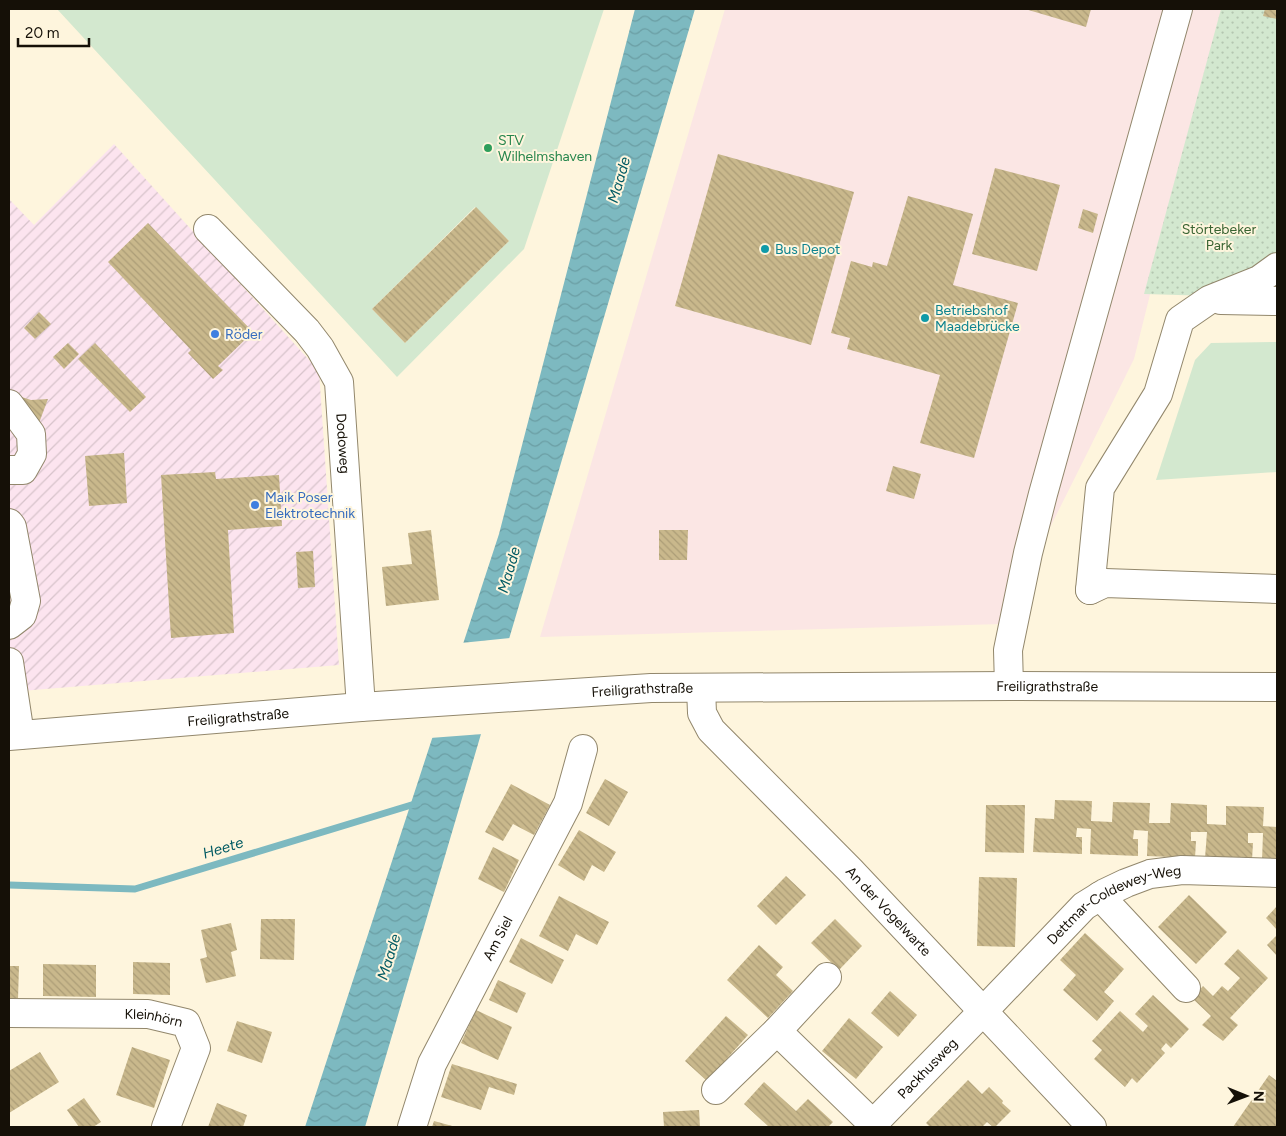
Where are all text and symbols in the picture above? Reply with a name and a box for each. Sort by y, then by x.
scale bar [18,15,89,47]
text: 20 m [25,24,59,42]
place label: STV Wilhelmshaven [498,132,592,165]
marker: STV Wilhelmshaven [482,142,494,154]
water label: Maade [604,155,634,205]
park label: Störtebeker Park [1182,221,1257,254]
place label: Bus Depot [775,241,840,258]
marker: Bus Depot [759,243,771,255]
place label: Betriebshof Maadebrücke [935,302,1020,335]
marker: Betriebshof Maadebrücke [919,312,931,324]
place label: Röder [225,326,263,343]
marker: Röder [209,328,221,340]
street label: Dodoweg [333,413,354,474]
place label: Maik Poser Elektrotechnik [265,489,355,522]
marker: Maik Poser Elektrotechnik [249,499,261,511]
water label: Maade [494,545,524,595]
street label: Freiligrathstraße [996,677,1099,695]
street label: Freiligrathstraße [591,679,694,700]
street label: Freiligrathstraße [187,704,290,730]
water label: Heete [200,833,246,863]
street label: Dettmar-Coldewey-Weg [1043,862,1182,948]
street label: An der Vogelwarte [843,863,935,960]
street label: Am Siel [479,913,516,963]
water label: Maade [373,932,405,982]
street label: Kleinhörn [125,1005,185,1030]
street label: Packhusweg [894,1034,961,1102]
north arrow [1221,1071,1271,1121]
text: N [1250,1091,1267,1102]

